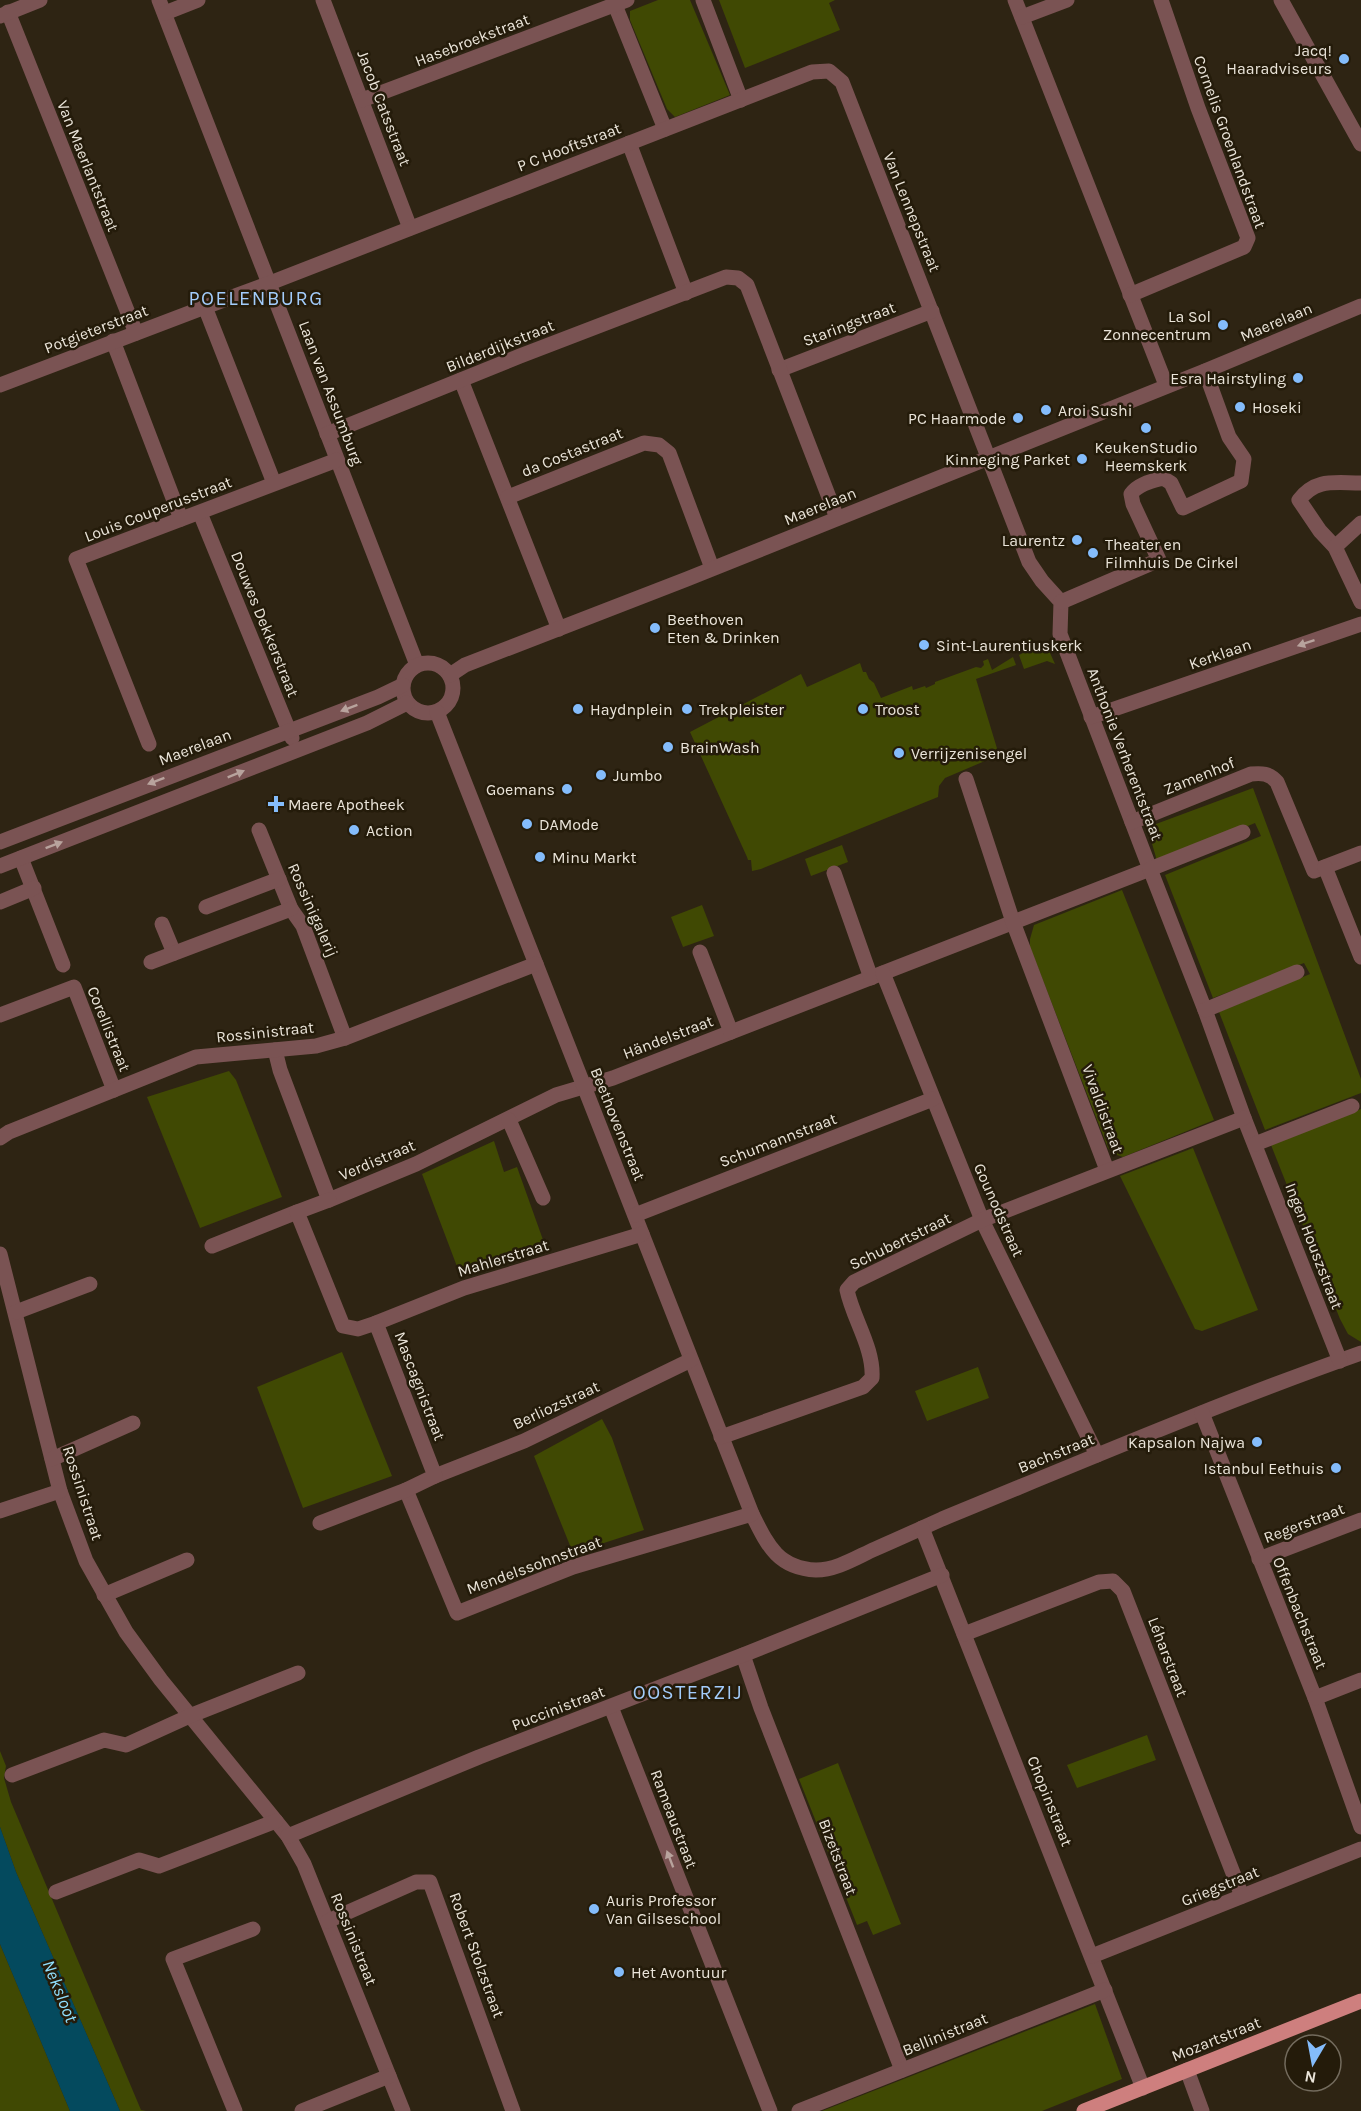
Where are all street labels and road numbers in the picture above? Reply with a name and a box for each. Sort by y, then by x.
street label: Hasebroekstraat [412,9,532,71]
street label: Jacob Catsstraat [353,47,415,169]
street label: Cornelis Groenlandstraat [1190,53,1270,231]
street label: Van Maerlantstraat [53,98,123,234]
street label: P C Hooftstraat [514,118,624,176]
street label: Van Lennepstraat [879,149,945,275]
street label: Staringstraat [800,298,898,350]
street label: Maerelaan [1237,298,1315,346]
street label: Potgieterstraat [41,301,151,357]
street label: Bilderdijkstraat [443,316,557,376]
street label: Laan van Assumburg [295,318,367,468]
street label: da Costastraat [519,423,625,481]
street label: Louis Couperusstraat [82,472,234,546]
street label: Maerelaan [781,483,859,529]
street label: Douwes Dekkerstraat [227,548,303,700]
street label: Kerklaan [1186,635,1254,673]
street label: Anthonie Verherentstraat [1083,665,1167,843]
street label: Maerelaan [156,724,234,770]
street label: Zamenhof [1161,753,1238,799]
street label: Rossinigalerij [284,860,342,960]
street label: Corellistraat [83,984,135,1074]
street label: Händelstraat [620,1011,716,1063]
street label: Rossinistraat [215,1017,315,1047]
street label: Vivaldistraat [1078,1062,1128,1156]
street label: Beethovenstraat [587,1065,649,1183]
street label: Schumannstraat [717,1109,839,1171]
street label: Verdistraat [336,1136,418,1184]
street label: Gounodstraat [970,1160,1028,1260]
street label: Ingen Houszstraat [1281,1180,1347,1312]
street label: Schubertstraat [846,1208,954,1274]
street label: Mahlerstraat [455,1235,551,1281]
street label: Mascagnistraat [390,1329,450,1443]
street label: Berliozstraat [510,1377,602,1433]
street label: Bachstraat [1015,1429,1097,1477]
street label: Rossinistraat [59,1443,107,1543]
street label: Regerstraat [1261,1499,1347,1547]
street label: Mendelssohnstraat [464,1532,604,1598]
street label: Offenbachstraat [1269,1554,1331,1672]
street label: Léharstraat [1144,1614,1192,1700]
street label: Puccinistraat [509,1682,607,1734]
street label: Chopinstraat [1023,1753,1077,1849]
street label: Rameaustraat [646,1767,702,1871]
street label: Bizetstraat [815,1816,861,1898]
street label: Griegstraat [1178,1862,1262,1910]
street label: Rossinistraat [327,1890,381,1988]
street label: Robert Stolzstraat [445,1890,509,2020]
street label: Bellinistraat [900,2008,990,2060]
street label: Mozartstraat [1169,2013,1263,2065]

